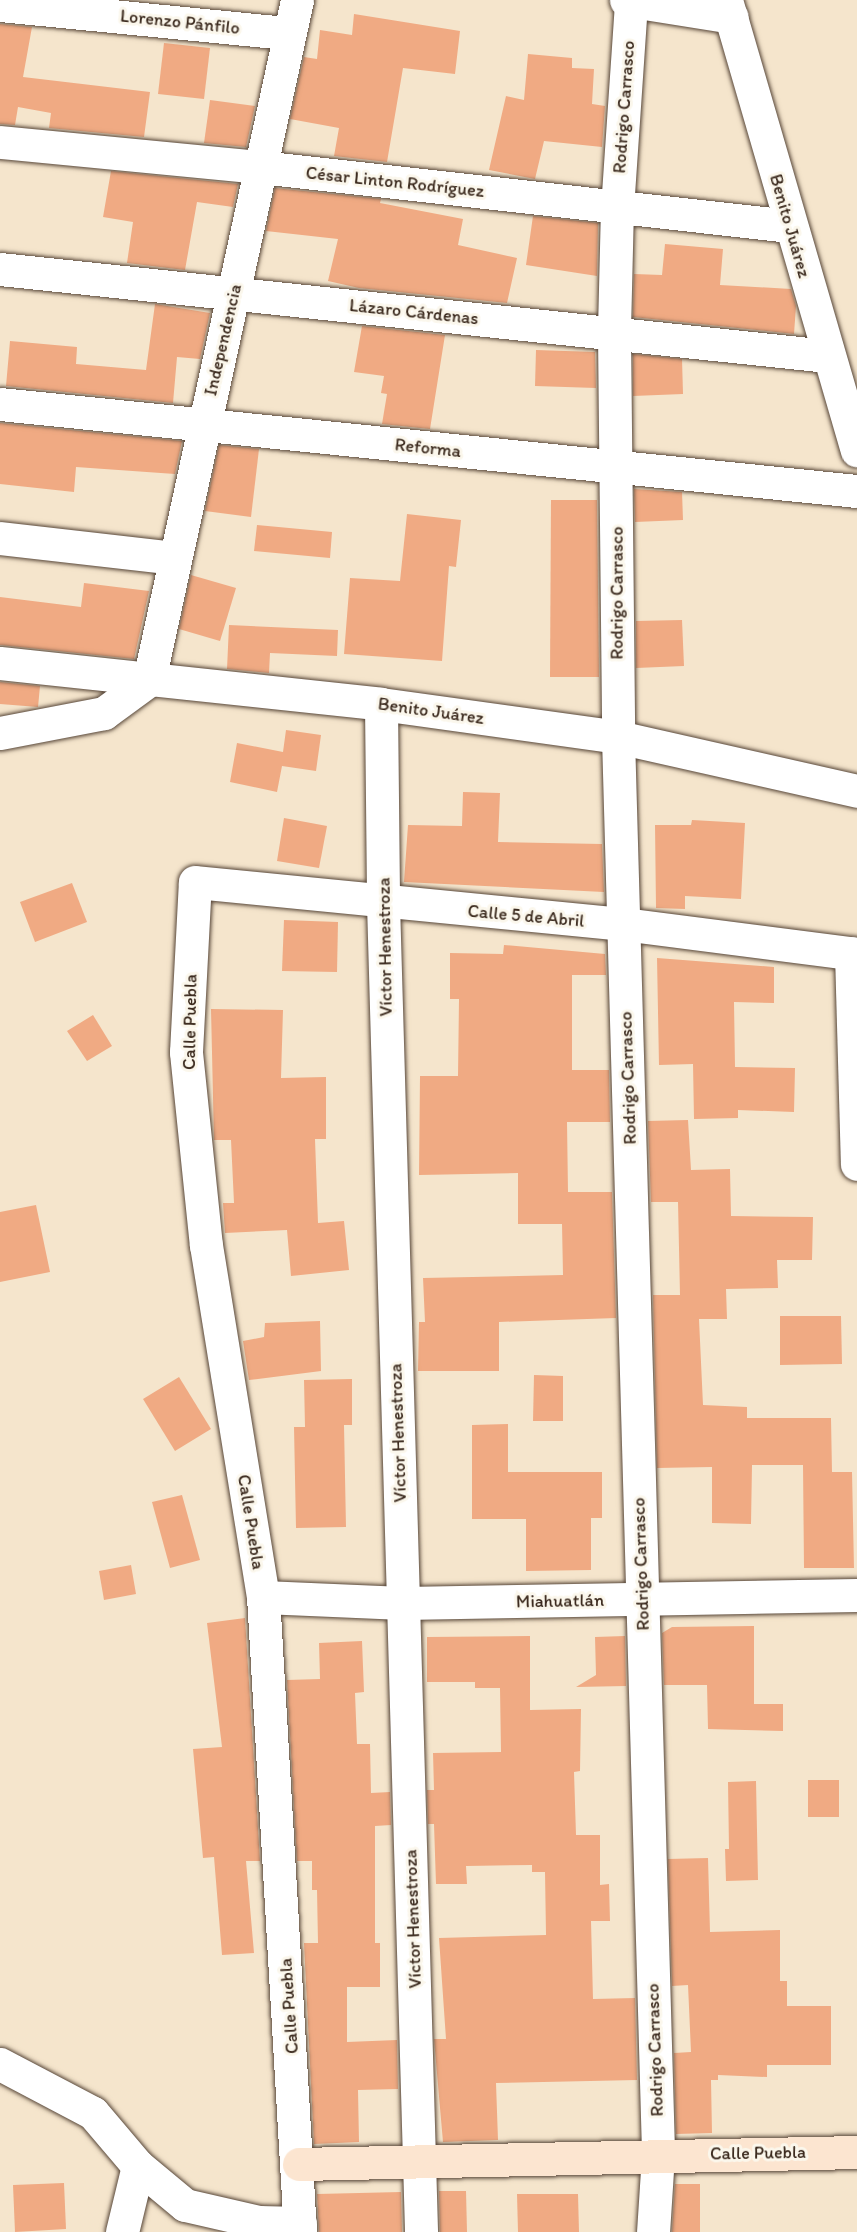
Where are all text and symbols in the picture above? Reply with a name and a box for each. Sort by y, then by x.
street label: Lorenzo Pánfilo [119,5,241,39]
street label: Rodrigo Carrasco [609,40,639,174]
street label: César Linton Rodríguez [304,162,486,202]
street label: Benito Juárez [765,172,815,280]
street label: Independencia [200,282,246,398]
street label: Lázaro Cárdenas [348,294,480,330]
street label: Reforma [394,434,462,462]
street label: Rodrigo Carrasco [606,526,628,660]
street label: Benito Juárez [377,693,485,729]
street label: Víctor Henestroza [373,877,397,1017]
street label: Calle 5 de Abril [467,900,585,932]
street label: Calle Puebla [178,974,202,1070]
street label: Rodrigo Carrasco [615,1011,641,1145]
street label: Víctor Henestroza [385,1363,411,1503]
street label: Calle Puebla [233,1473,269,1571]
street label: Rodrigo Carrasco [628,1497,654,1631]
street label: Miahuatlán [516,1589,604,1613]
street label: Víctor Henestroza [400,1849,426,1989]
street label: Calle Puebla [275,1957,303,2055]
street label: Rodrigo Carrasco [642,1983,668,2117]
street label: Calle Puebla [710,2141,806,2165]

